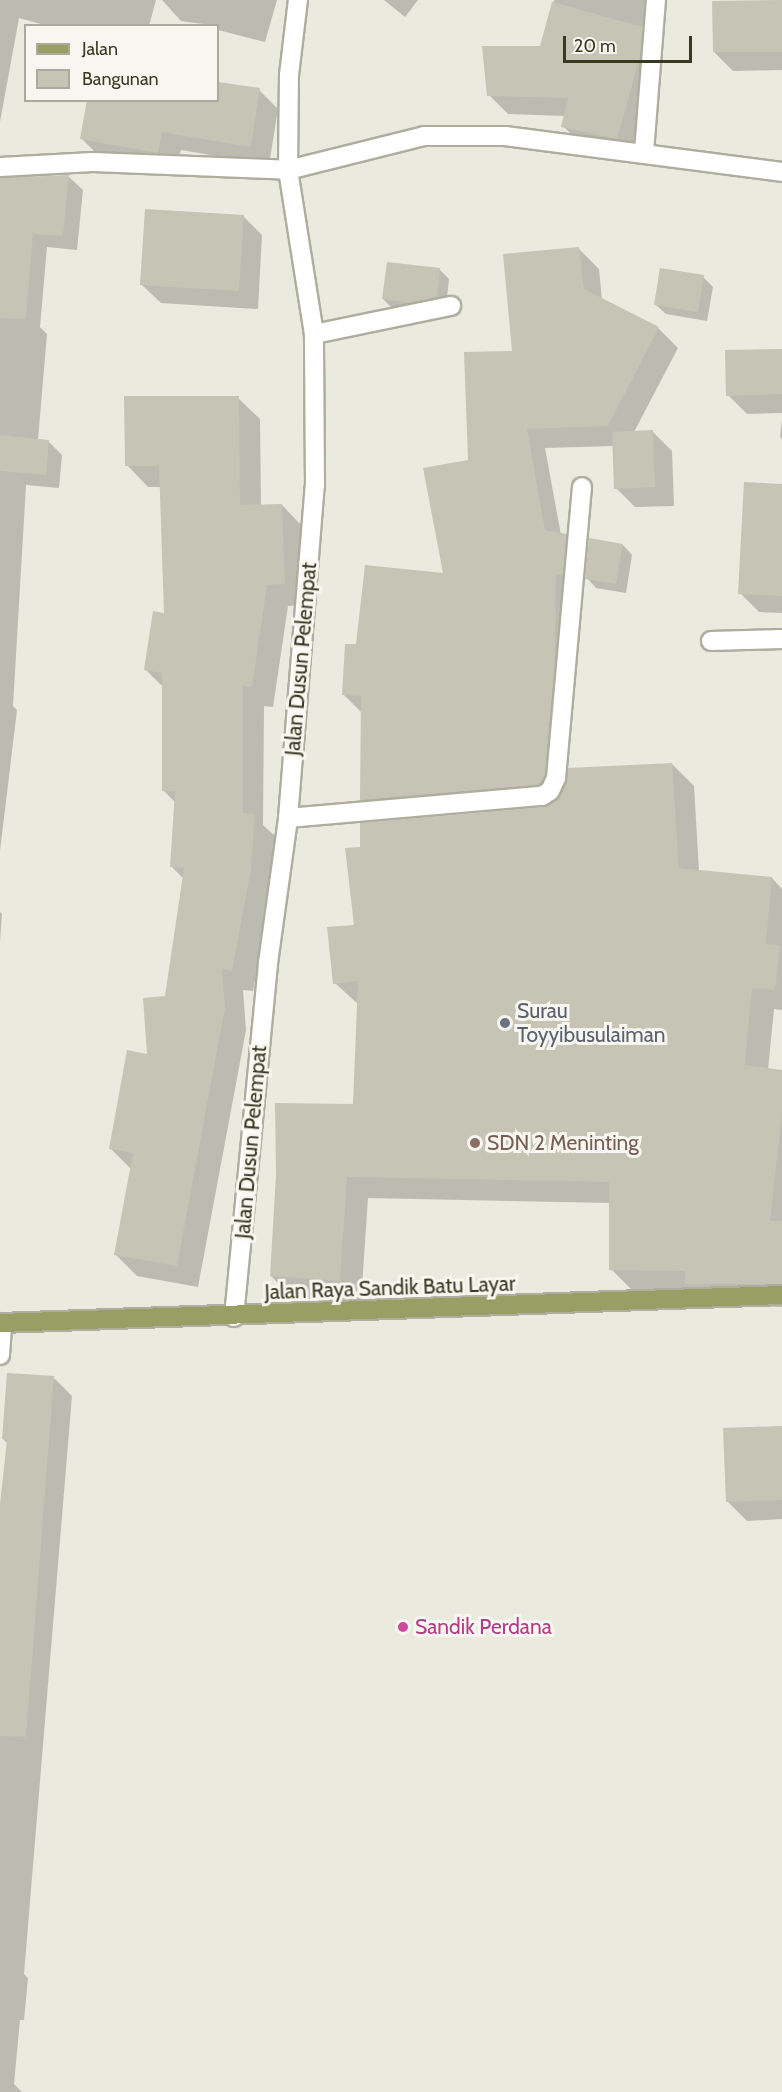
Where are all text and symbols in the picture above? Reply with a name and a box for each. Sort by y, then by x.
legend [24,24,219,102]
scale bar [566,24,695,62]
text: 20 m [574,35,616,57]
text: Jalan [82,38,118,60]
text: Bangunan [82,68,159,90]
street label: Jalan Dusun Pelempat [280,561,322,757]
place label: Surau Toyyibusulaiman [517,998,666,1048]
marker: Surau Toyyibusulaiman [498,1016,512,1030]
street label: Jalan Dusun Pelempat [230,1044,272,1240]
place label: SDN 2 Meninting [487,1130,639,1156]
marker: SDN 2 Meninting [468,1136,482,1150]
street label: Jalan Raya Sandik Batu Layar [264,1271,516,1305]
place label: Sandik Perdana [415,1614,552,1640]
marker: Sandik Perdana [396,1620,410,1634]

